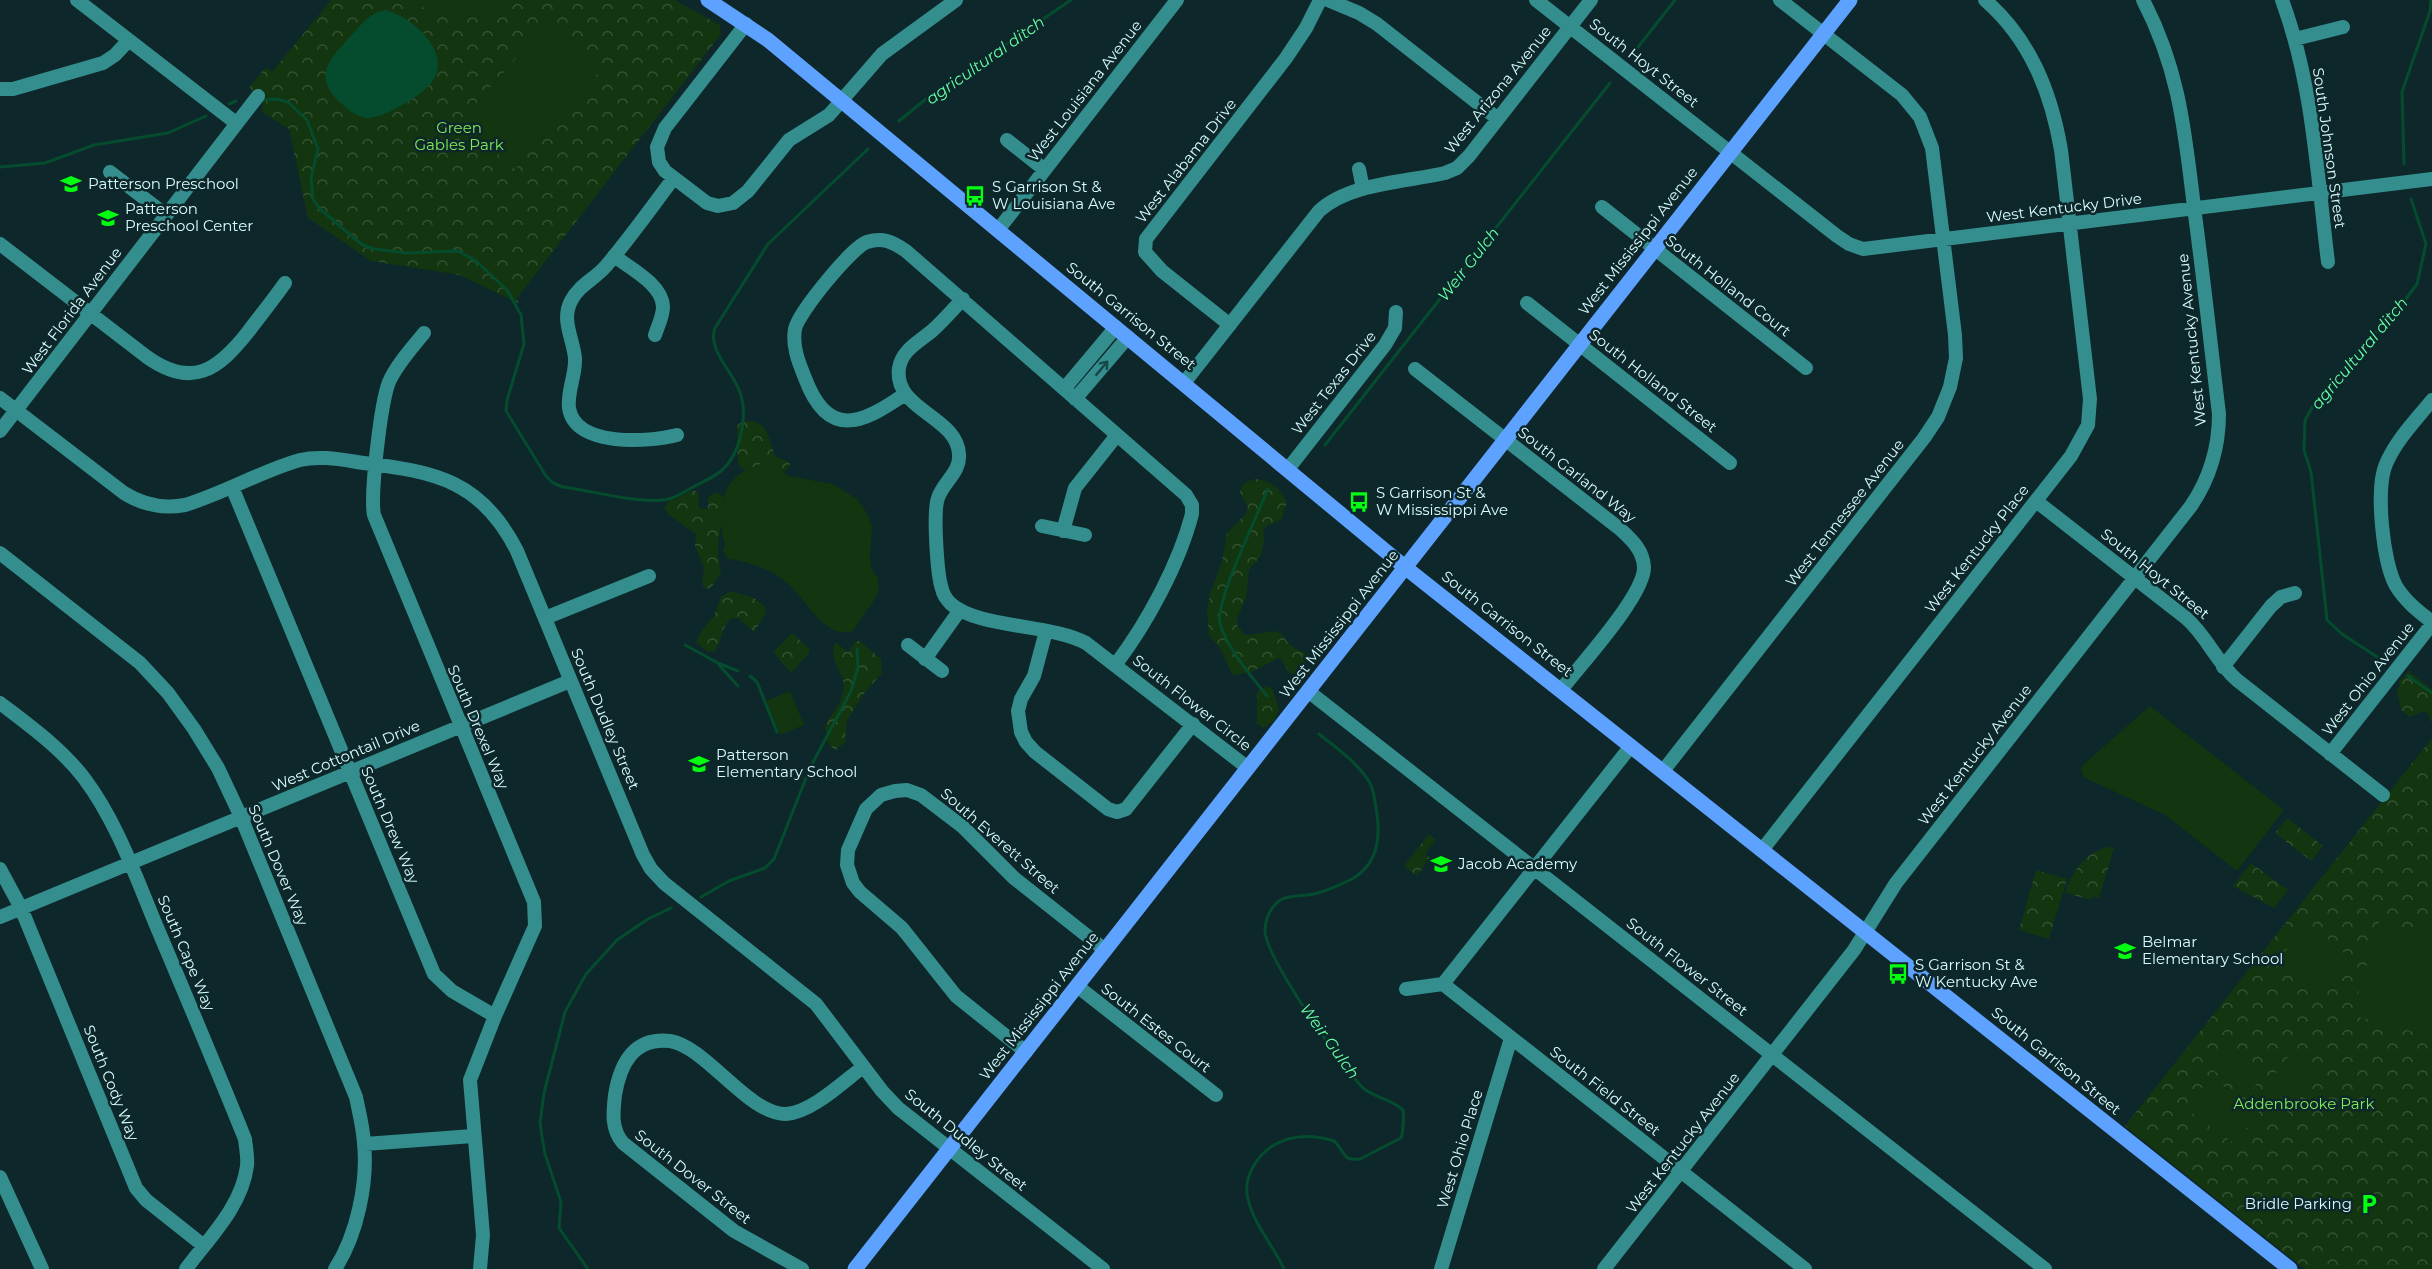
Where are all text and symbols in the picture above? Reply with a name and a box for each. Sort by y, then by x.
water label: agricultural ditch [922,12,1048,108]
street label: South Hoyt Street [1586,14,1703,111]
street label: West Louisiana Avenue [1023,16,1146,165]
street label: West Arizona Avenue [1440,22,1555,158]
street label: South Johnson Street [2309,66,2350,230]
street label: West Alabama Drive [1131,95,1240,227]
park label: Green Gables Park [414,118,504,154]
street label: West Mississippi Avenue [1574,163,1701,319]
school or university icon: Patterson Preschool [59,172,83,196]
place label: Patterson Preschool [88,174,239,193]
place label: S Garrison St & W Louisiana Ave [992,177,1115,213]
bus stop icon: S Garrison St & W Louisiana Ave [963,184,987,208]
street label: West Kentucky Drive [1985,189,2143,226]
place label: Patterson Preschool Center [125,199,253,235]
school or university icon: Patterson Preschool Center [96,206,120,230]
water label: Weir Gulch [1434,224,1503,305]
street label: South Holland Court [1662,231,1795,340]
street label: West Florida Avenue [17,243,126,378]
street label: West Kentucky Avenue [2173,253,2210,427]
street label: South Garrison Street [1063,257,1200,374]
water label: agricultural ditch [2307,293,2412,413]
street label: South Holland Street [1586,325,1721,436]
street label: West Texas Drive [1287,327,1380,438]
one-way arrow [1095,360,1108,376]
street label: South Garland Way [1514,423,1641,527]
street label: West Tennessee Avenue [1781,435,1908,590]
street label: West Kentucky Place [1921,481,2033,617]
place label: S Garrison St & W Mississippi Ave [1376,483,1508,519]
bus stop icon: S Garrison St & W Mississippi Ave [1347,490,1371,514]
street label: South Hoyt Street [2097,524,2213,623]
street label: West Mississippi Avenue [1275,546,1402,702]
street label: South Garrison Street [1438,566,1577,681]
street label: West Ohio Avenue [2317,618,2418,739]
street label: South Dudley Street [567,645,644,792]
street label: South Flower Circle [1129,650,1255,755]
street label: South Drexel Way [444,662,514,793]
street label: West Kentucky Avenue [1914,680,2036,829]
street label: West Cottontail Drive [269,716,423,795]
place label: Patterson Elementary School [716,745,857,781]
school or university icon: Patterson Elementary School [687,752,711,776]
street label: South Drew Way [357,763,424,887]
street label: South Everett Street [937,784,1064,898]
street label: South Dover Way [244,801,313,929]
school or university icon: Jacob Academy [1429,852,1453,876]
place label: Jacob Academy [1457,854,1578,873]
street label: South Cape Way [154,892,220,1014]
street label: South Flower Street [1623,913,1752,1020]
street label: West Mississippi Avenue [975,928,1102,1084]
place label: Belmar Elementary School [2142,932,2283,968]
school or university icon: Belmar Elementary School [2113,939,2137,963]
place label: S Garrison St & W Kentucky Ave [1915,955,2038,991]
bus stop icon: S Garrison St & W Kentucky Ave [1886,962,1910,986]
street label: South Estes Court [1098,979,1215,1076]
water label: Weir Gulch [1296,1000,1363,1083]
street label: South Garrison Street [1988,1002,2125,1119]
street label: South Cody Way [80,1022,144,1144]
street label: South Field Street [1546,1042,1664,1140]
street label: West Kentucky Avenue [1622,1068,1744,1217]
street label: South Dudley Street [901,1084,1031,1195]
street label: West Ohio Place [1432,1087,1487,1211]
park label: Addenbrooke Park [2234,1094,2374,1113]
street label: South Dover Street [631,1125,755,1228]
parking icon: Bridle Parking [2357,1192,2381,1216]
place label: Bridle Parking [2245,1194,2352,1213]

